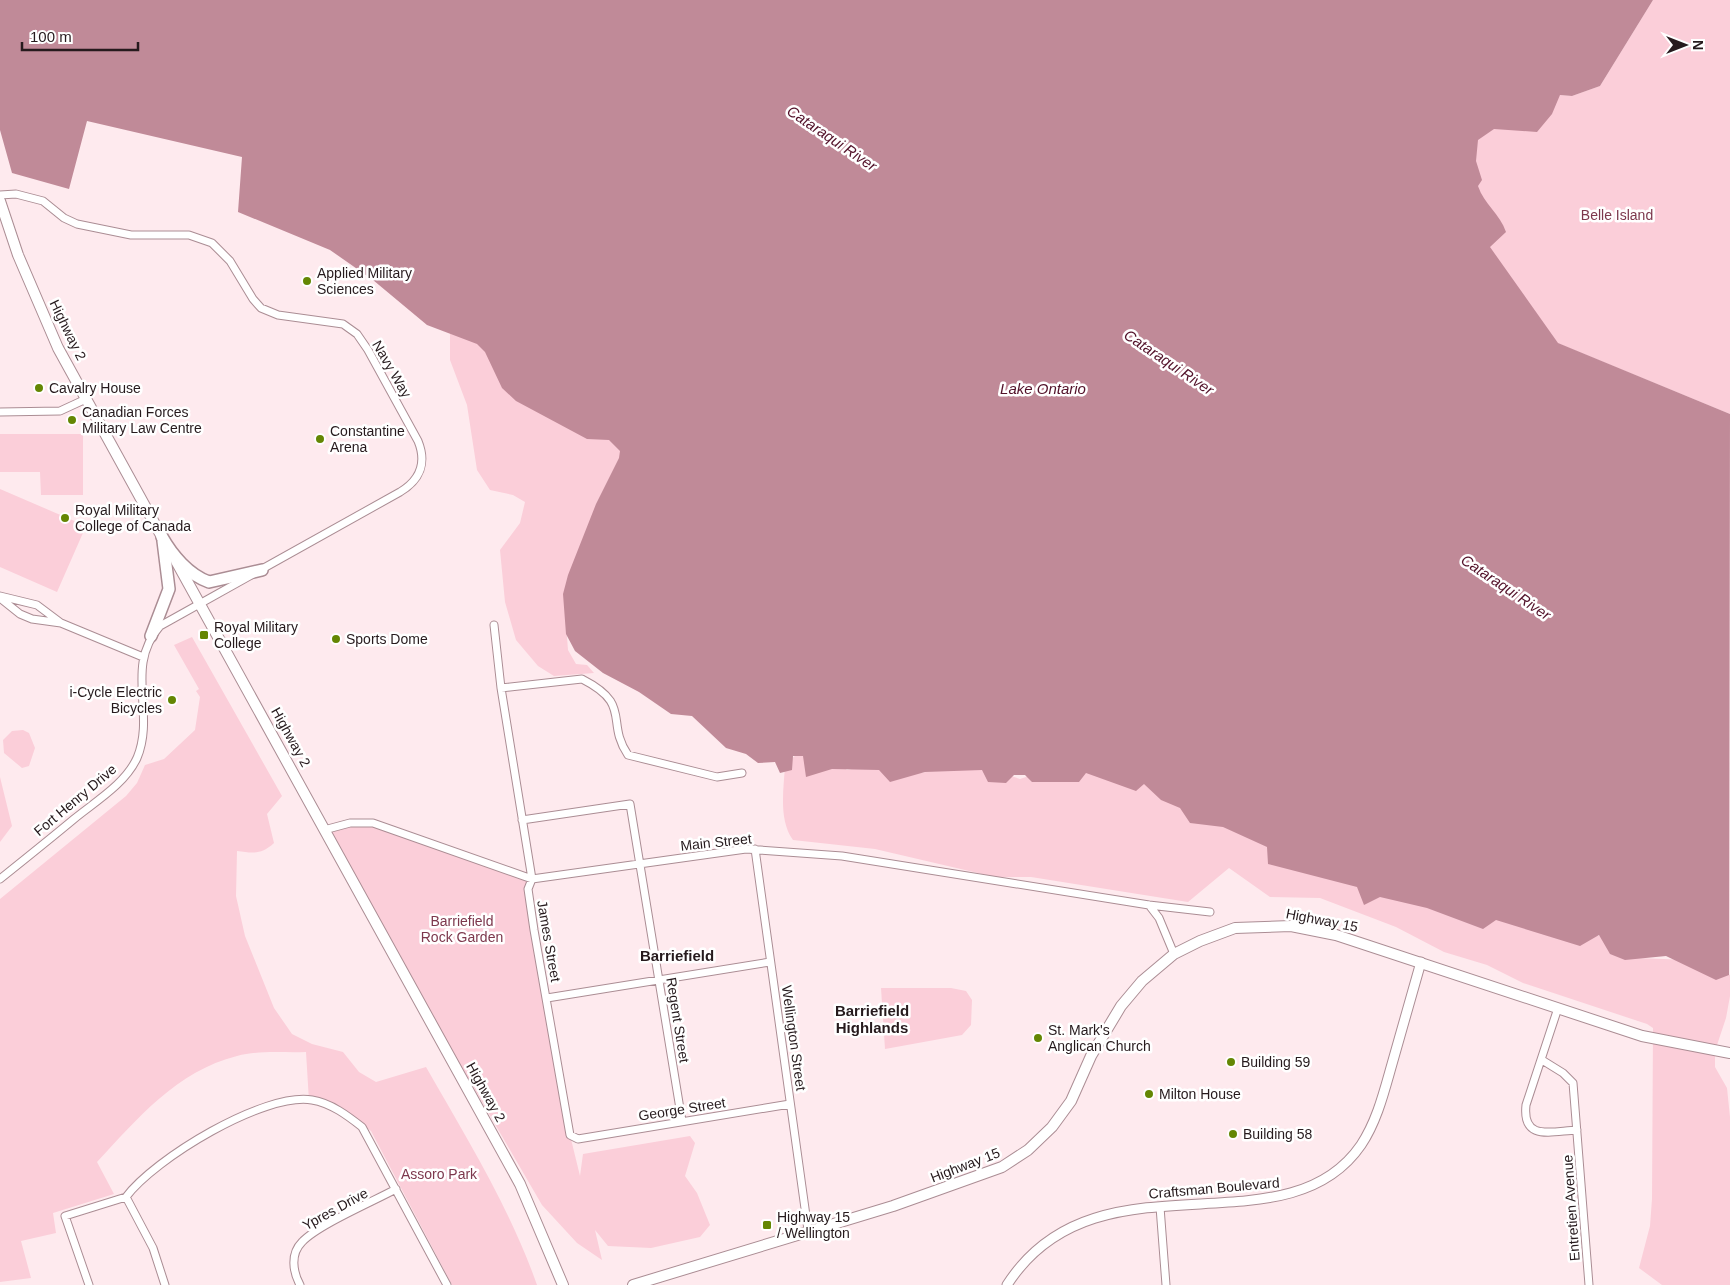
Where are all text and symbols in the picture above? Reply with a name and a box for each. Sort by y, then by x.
scale bar [22,20,139,52]
north arrow [1660,20,1710,70]
text: 100 m [30,28,72,45]
text: N [1690,40,1706,50]
water label: Cataraqui River [784,102,881,175]
park label: Belle Island [1581,207,1653,223]
place label: Applied Military Sciences [317,265,412,297]
marker: Applied Military Sciences [301,275,313,287]
street label: Highway 2 [46,297,90,363]
water label: Cataraqui River [1121,326,1218,399]
street label: Navy Way [369,338,415,400]
place label: Cavalry House [49,380,141,396]
water label: Lake Ontario [1000,380,1086,397]
marker: Cavalry House [33,382,45,394]
place label: Canadian Forces Military Law Centre [82,404,202,436]
marker: Canadian Forces Military Law Centre [66,414,78,426]
place label: Constantine Arena [330,423,405,455]
marker: Constantine Arena [314,433,326,445]
place label: Royal Military College of Canada [75,502,191,534]
marker: Royal Military College of Canada [59,512,71,524]
water label: Cataraqui River [1458,551,1555,624]
place label: Royal Military College [214,619,298,651]
marker: Royal Military College [198,629,210,641]
place label: Sports Dome [346,631,428,647]
marker: Sports Dome [330,633,342,645]
place label: i-Cycle Electric Bicycles [69,684,162,716]
marker: i-Cycle Electric Bicycles [166,694,178,706]
street label: Highway 2 [268,705,314,770]
street label: Fort Henry Drive [31,761,120,839]
street label: Main Street [680,830,753,854]
street label: James Street [534,899,564,983]
street label: Highway 15 [1285,905,1360,935]
park label: Barriefield Rock Garden [421,913,503,945]
district label: Barriefield [640,947,714,964]
street label: Regent Street [663,976,693,1064]
street label: Wellington Street [779,984,809,1092]
district label: Barriefield Highlands [835,1002,909,1036]
place label: St. Mark's Anglican Church [1048,1022,1151,1054]
marker: St. Mark's Anglican Church [1032,1032,1044,1044]
place label: Building 59 [1241,1054,1310,1070]
marker: Building 59 [1225,1056,1237,1068]
street label: Highway 2 [463,1060,509,1125]
place label: Milton House [1159,1086,1241,1102]
marker: Milton House [1143,1088,1155,1100]
street label: George Street [637,1094,727,1124]
place label: Building 58 [1243,1126,1312,1142]
marker: Building 58 [1227,1128,1239,1140]
street label: Highway 15 [928,1144,1002,1186]
street label: Entretien Avenue [1559,1154,1583,1262]
park label: Assoro Park [401,1166,478,1182]
street label: Craftsman Boulevard [1148,1174,1280,1202]
street label: Ypres Drive [300,1184,371,1233]
place label: Highway 15 / Wellington [777,1209,850,1241]
marker: Highway 15 / Wellington [761,1219,773,1231]

